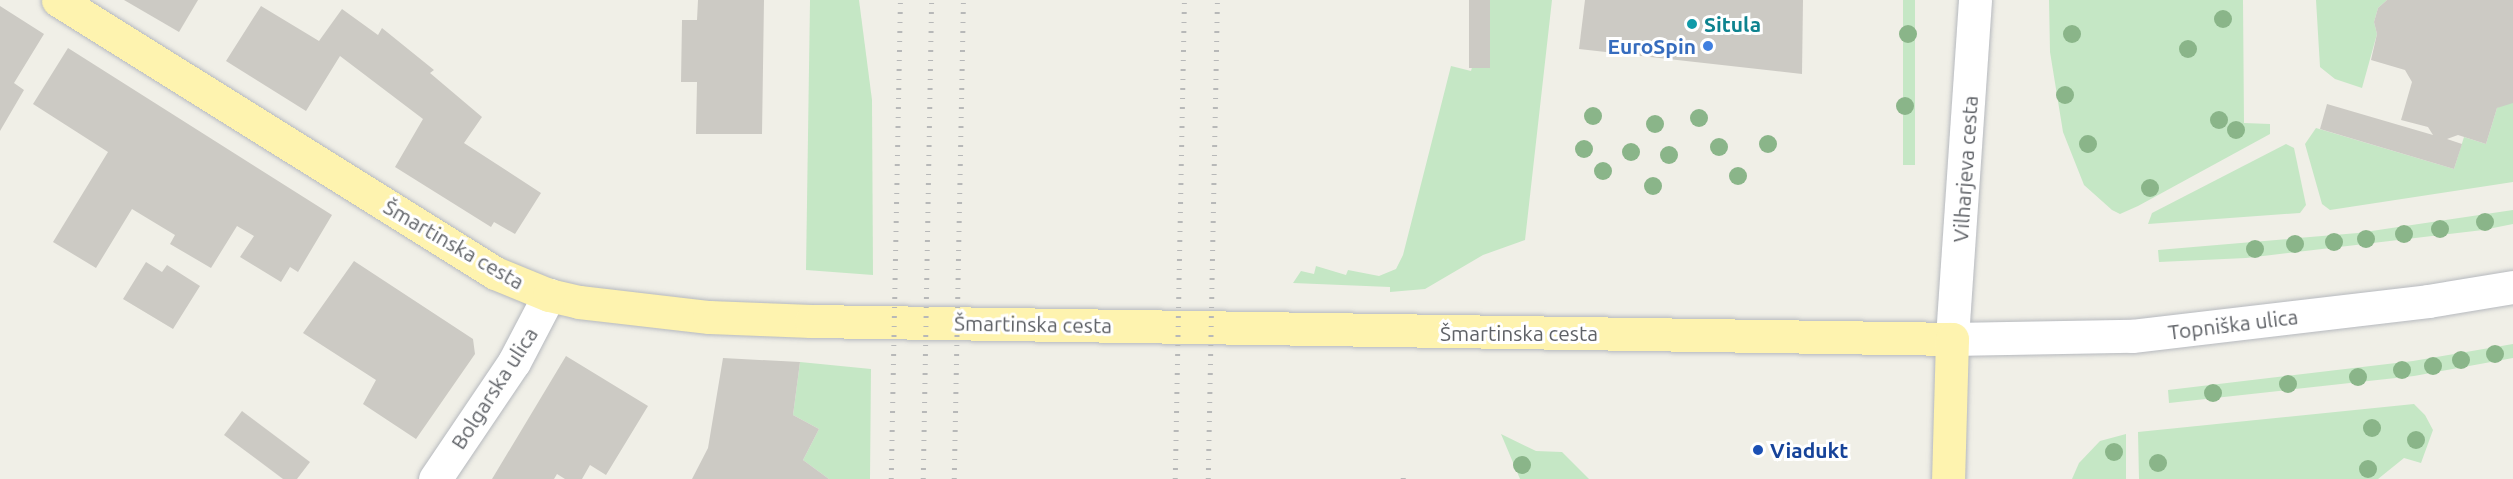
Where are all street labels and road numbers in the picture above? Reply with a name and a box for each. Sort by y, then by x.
street label: Vilharjeva cesta [1947,95,1983,243]
street label: Šmartinska cesta [379,194,529,294]
street label: Topniška ulica [2167,304,2299,344]
street label: Šmartinska cesta [954,310,1112,338]
street label: Šmartinska cesta [1440,320,1598,346]
street label: Bolgarska ulica [445,322,543,454]

